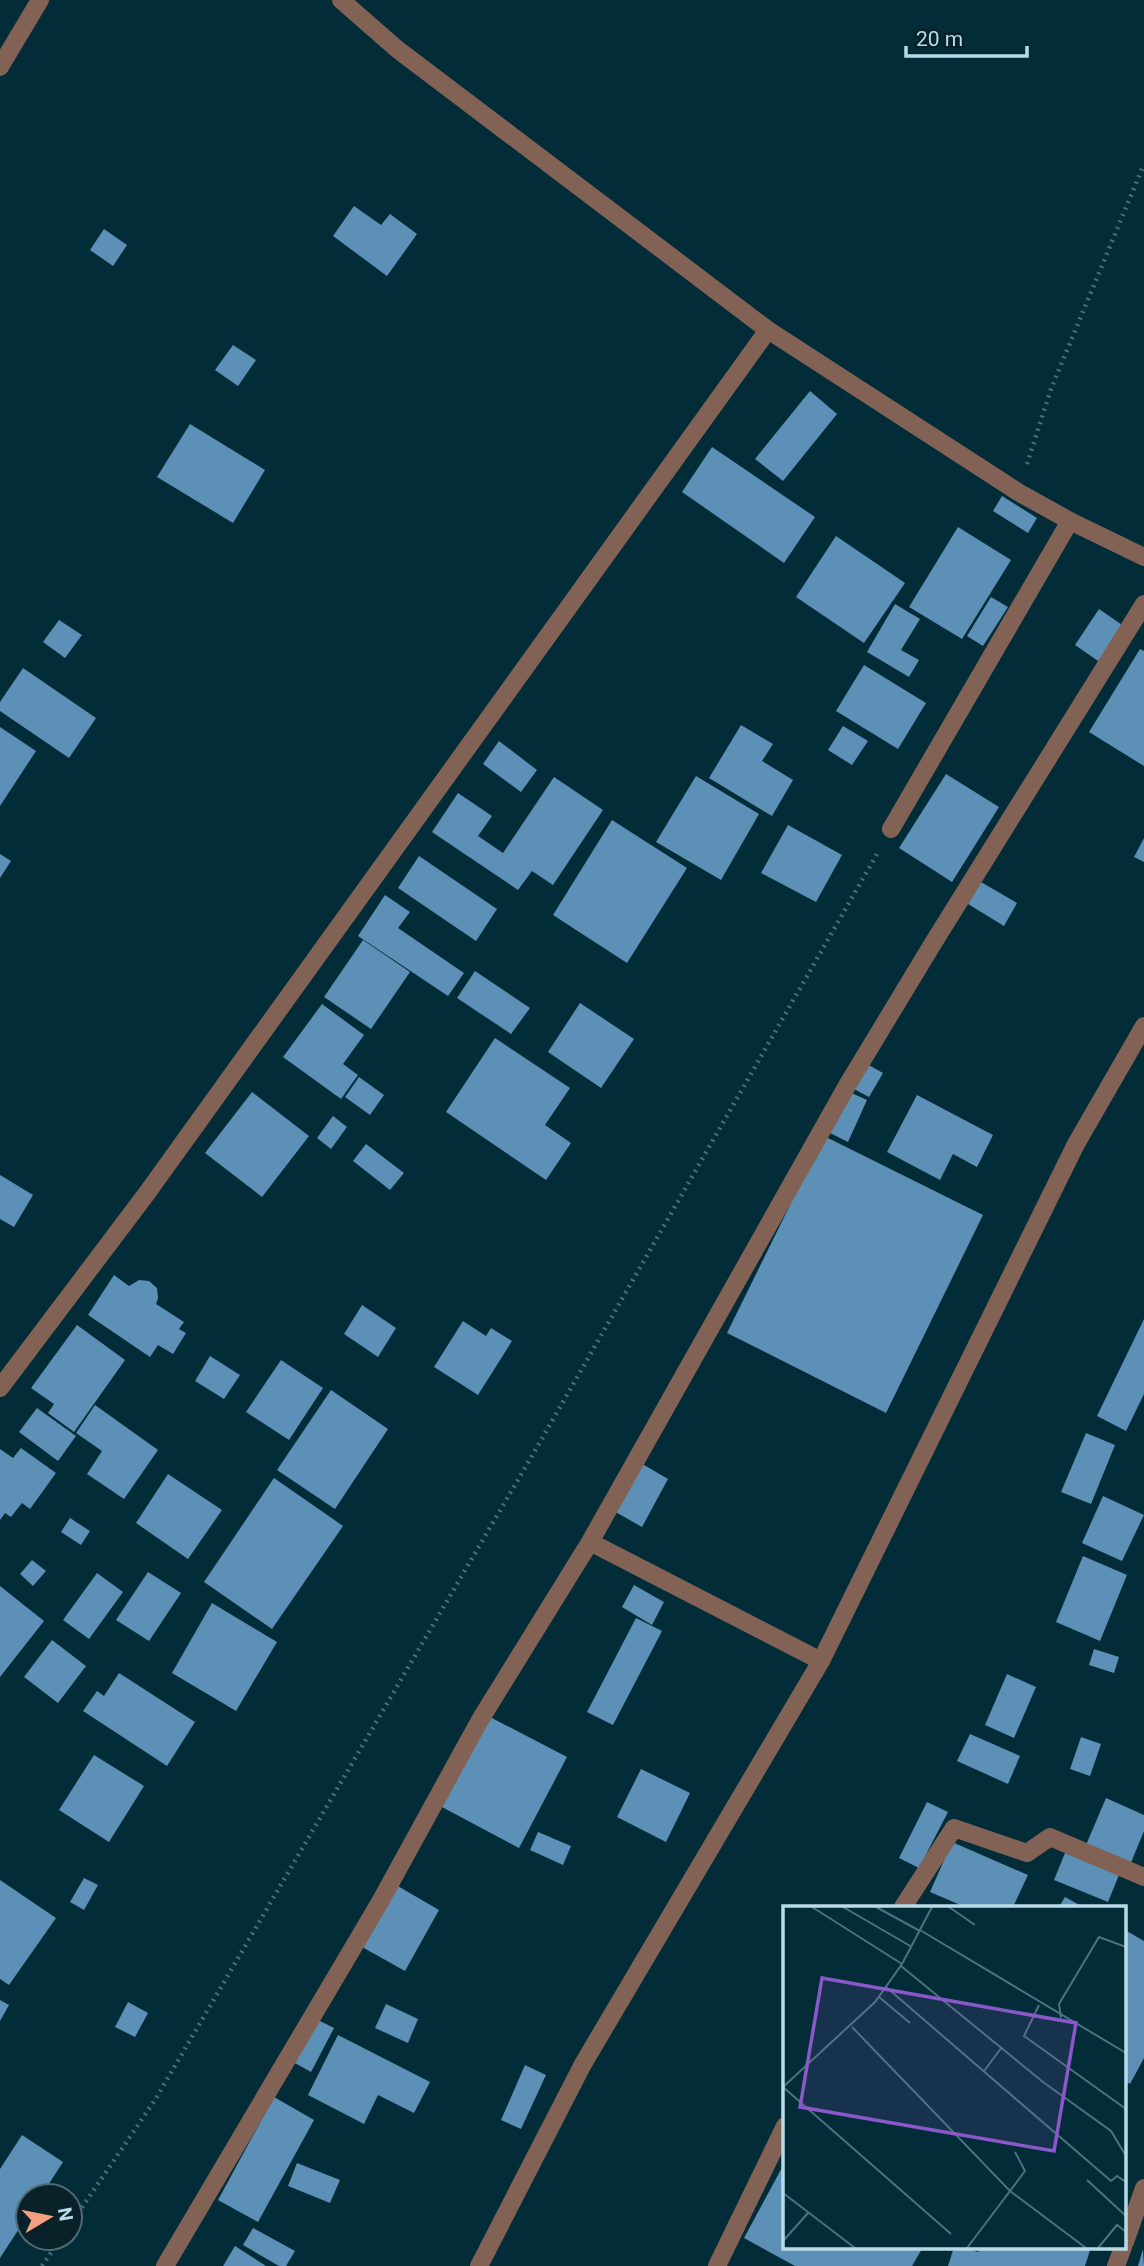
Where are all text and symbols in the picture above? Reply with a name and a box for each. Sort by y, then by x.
scale bar [906,14,1027,58]
text: 20 m [916,27,963,51]
inset map [783,1906,1126,2248]
north arrow [14,2182,84,2252]
text: N [53,2206,78,2223]

